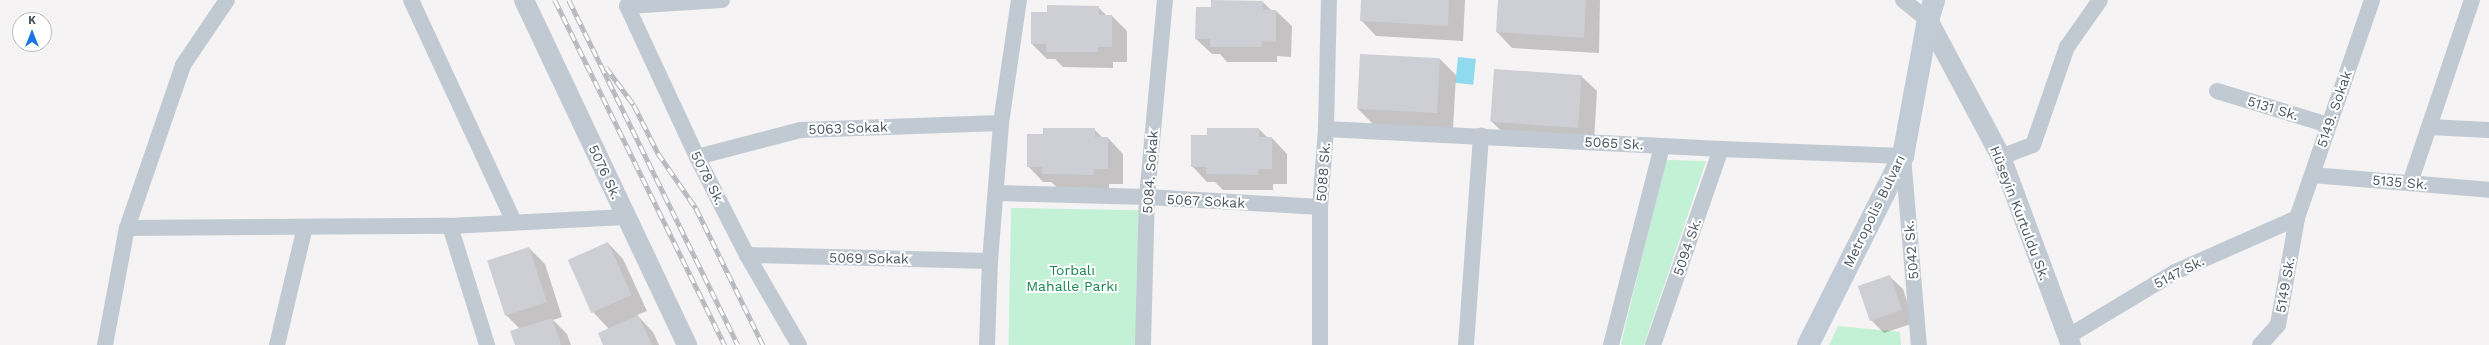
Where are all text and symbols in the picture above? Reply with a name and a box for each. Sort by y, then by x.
north arrow [12,12,52,52]
text: K [28,14,36,27]
street label: 5149. Sokak [2313,68,2355,150]
street label: 5131 Sk. [2245,92,2301,124]
street label: 5063 Sokak [808,118,888,138]
street label: 5084. Sokak [1139,130,1161,214]
street label: 5065 Sk. [1584,133,1644,153]
street label: 5076 Sk. [585,142,625,202]
street label: 5088 Sk. [1313,142,1333,202]
street label: Hüseyin Kurtuldu Sk. [1987,143,2053,283]
street label: 5078 Sk. [687,148,729,208]
street label: Metropolis Bulvarı [1839,152,1909,270]
street label: 5135 Sk. [2372,171,2428,193]
street label: 5067 Sokak [1166,191,1246,211]
street label: 5094 Sk. [1669,216,1705,278]
street label: 5042 Sk. [1900,220,1922,280]
street label: 5069 Sokak [829,249,909,267]
street label: 5147 Sk. [2151,252,2207,292]
street label: 5149 Sk. [2272,256,2298,314]
park label: Torbalı Mahalle Parkı [1026,262,1118,294]

